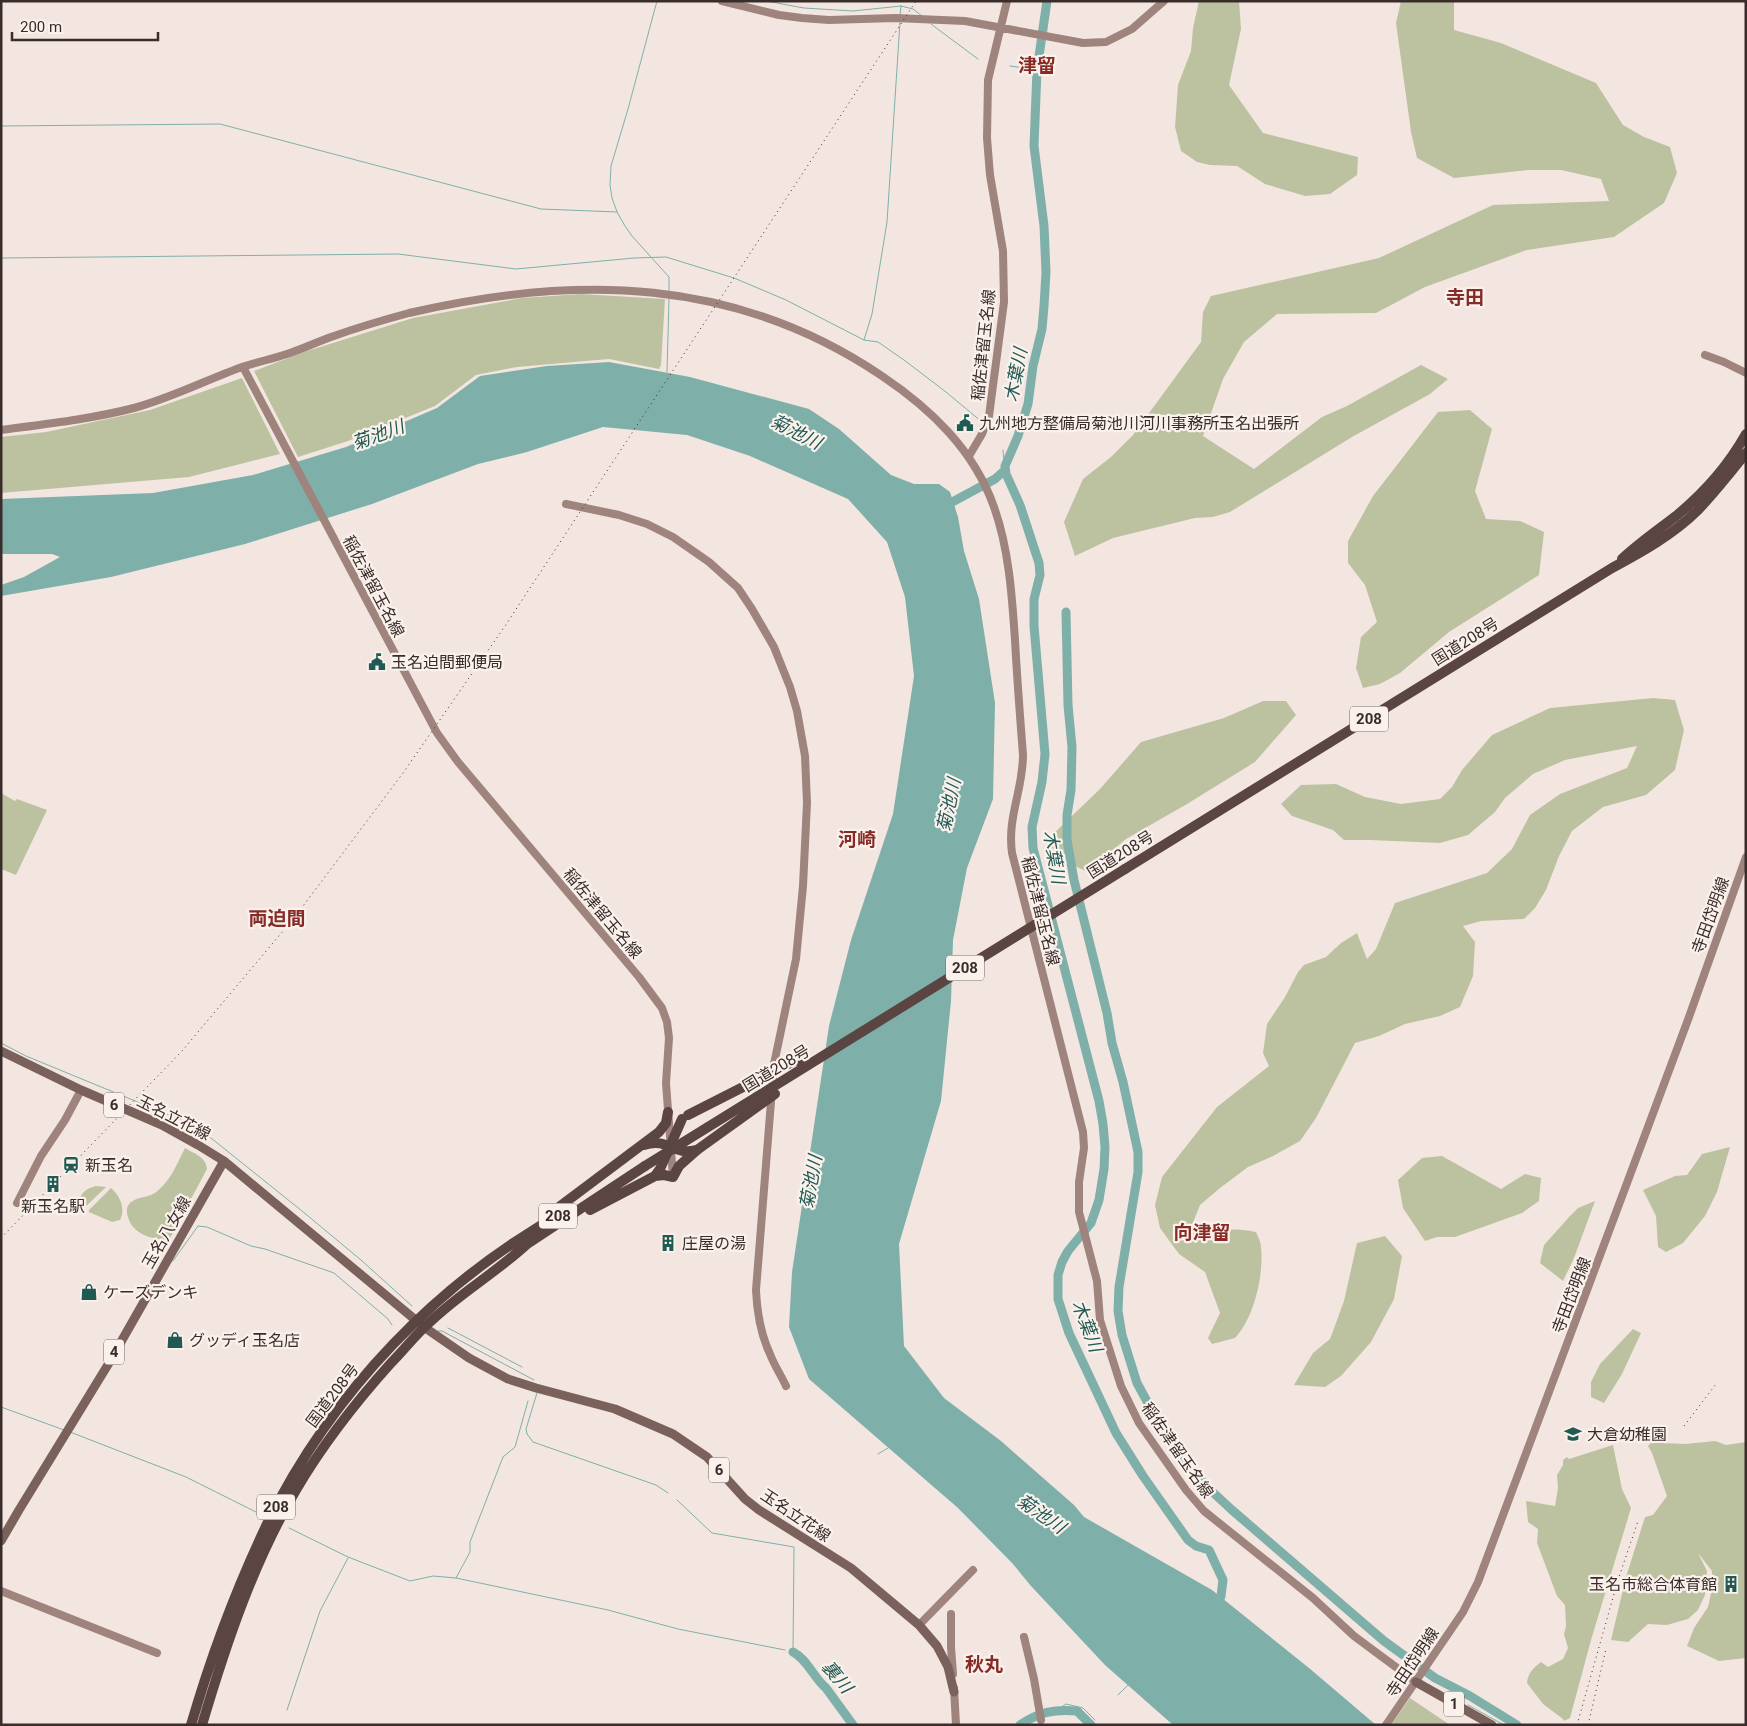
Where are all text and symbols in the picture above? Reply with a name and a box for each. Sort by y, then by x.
scale bar [12,10,159,42]
text: 200 m [20,18,62,36]
district label: 津留 [1018,54,1056,77]
district label: 寺田 [1446,286,1484,309]
street label: 稲佐津留玉名線 [968,288,999,402]
water label: 木葉川 [1000,344,1031,403]
water label: 菊池川 [767,410,827,454]
public building icon: 九州地方整備局菊池川河川事務所玉名出張所 [955,413,975,433]
place label: 九州地方整備局菊池川河川事務所玉名出張所 [979,414,1299,433]
water label: 菊池川 [349,415,409,454]
street label: 稲佐津留玉名線 [339,532,408,640]
street label: 国道208号 [1428,613,1502,669]
public building icon: 玉名迫間郵便局 [367,652,387,672]
place label: 玉名迫間郵便局 [391,653,503,672]
road number: 208 [1350,706,1388,732]
water label: 菊池川 [933,774,965,833]
street label: 国道208号 [1083,826,1157,882]
district label: 河崎 [838,828,876,851]
water label: 木葉川 [1039,829,1070,887]
street label: 稲佐津留玉名線 [1018,854,1063,968]
street label: 稲佐津留玉名線 [559,864,646,962]
street label: 寺田岱明線 [1688,874,1733,956]
district label: 両迫間 [248,907,306,930]
road number: 208 [946,956,984,980]
street label: 国道208号 [739,1041,813,1096]
street label: 玉名立花線 [134,1091,214,1144]
road number: 6 [104,1092,124,1118]
water label: 菊池川 [795,1152,826,1210]
station icon: 新玉名 [61,1155,81,1175]
place label: 新玉名 [85,1156,133,1175]
building icon: 新玉名駅 [43,1174,63,1194]
street label: 玉名八女線 [138,1193,195,1272]
place label: 新玉名駅 [21,1197,85,1216]
road number: 208 [539,1204,577,1228]
district label: 向津留 [1173,1221,1231,1244]
building icon: 庄屋の湯 [658,1233,678,1253]
place label: 庄屋の湯 [682,1234,746,1253]
street label: 寺田岱明線 [1548,1254,1595,1336]
shop icon: ケーズデンキ [79,1282,99,1302]
place label: ケーズデンキ [103,1283,198,1302]
water label: 木葉川 [1068,1297,1108,1357]
shop icon: グッディ玉名店 [165,1330,185,1350]
place label: グッディ玉名店 [189,1331,300,1350]
road number: 4 [104,1340,124,1364]
street label: 国道208号 [302,1360,363,1431]
street label: 稲佐津留玉名線 [1138,1399,1217,1502]
school or university icon: 大倉幼稚園 [1563,1424,1583,1444]
place label: 大倉幼稚園 [1587,1425,1667,1444]
road number: 6 [709,1458,729,1482]
street label: 玉名立花線 [757,1485,834,1546]
water label: 菊池川 [1013,1490,1071,1539]
road number: 208 [257,1494,295,1520]
building icon: 玉名市総合体育館 [1721,1574,1741,1594]
place label: 玉名市総合体育館 [1589,1575,1717,1594]
street label: 寺田岱明線 [1382,1624,1443,1701]
district label: 秋丸 [965,1653,1003,1676]
water label: 裏川 [818,1656,858,1699]
road number: 1 [1444,1692,1464,1716]

